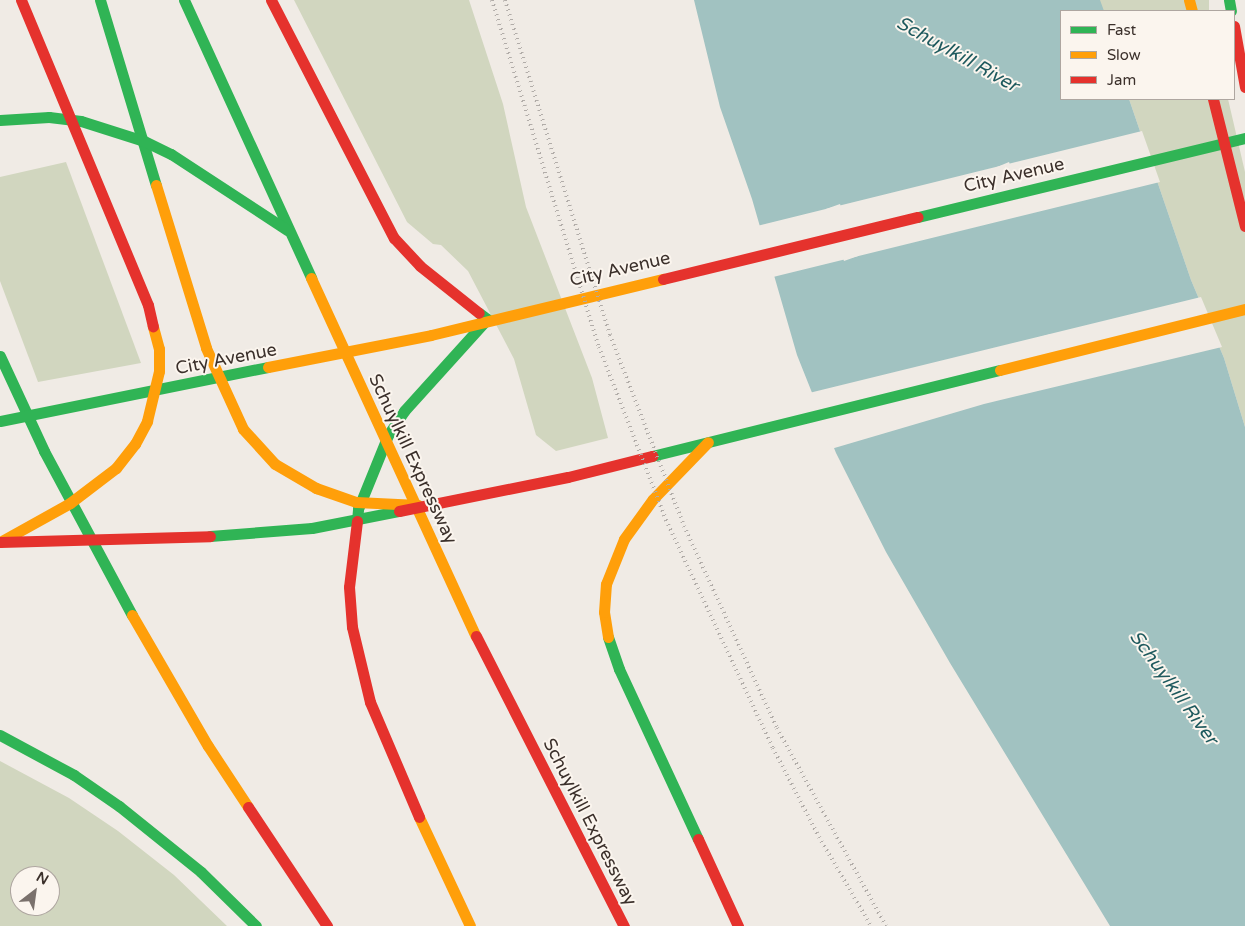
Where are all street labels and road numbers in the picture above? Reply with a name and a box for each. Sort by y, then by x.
street label: City Avenue [962,153,1066,197]
street label: City Avenue [568,247,672,291]
street label: City Avenue [174,339,278,379]
street label: Schuylkill Expressway [364,371,462,547]
street label: Schuylkill Expressway [538,735,642,909]

